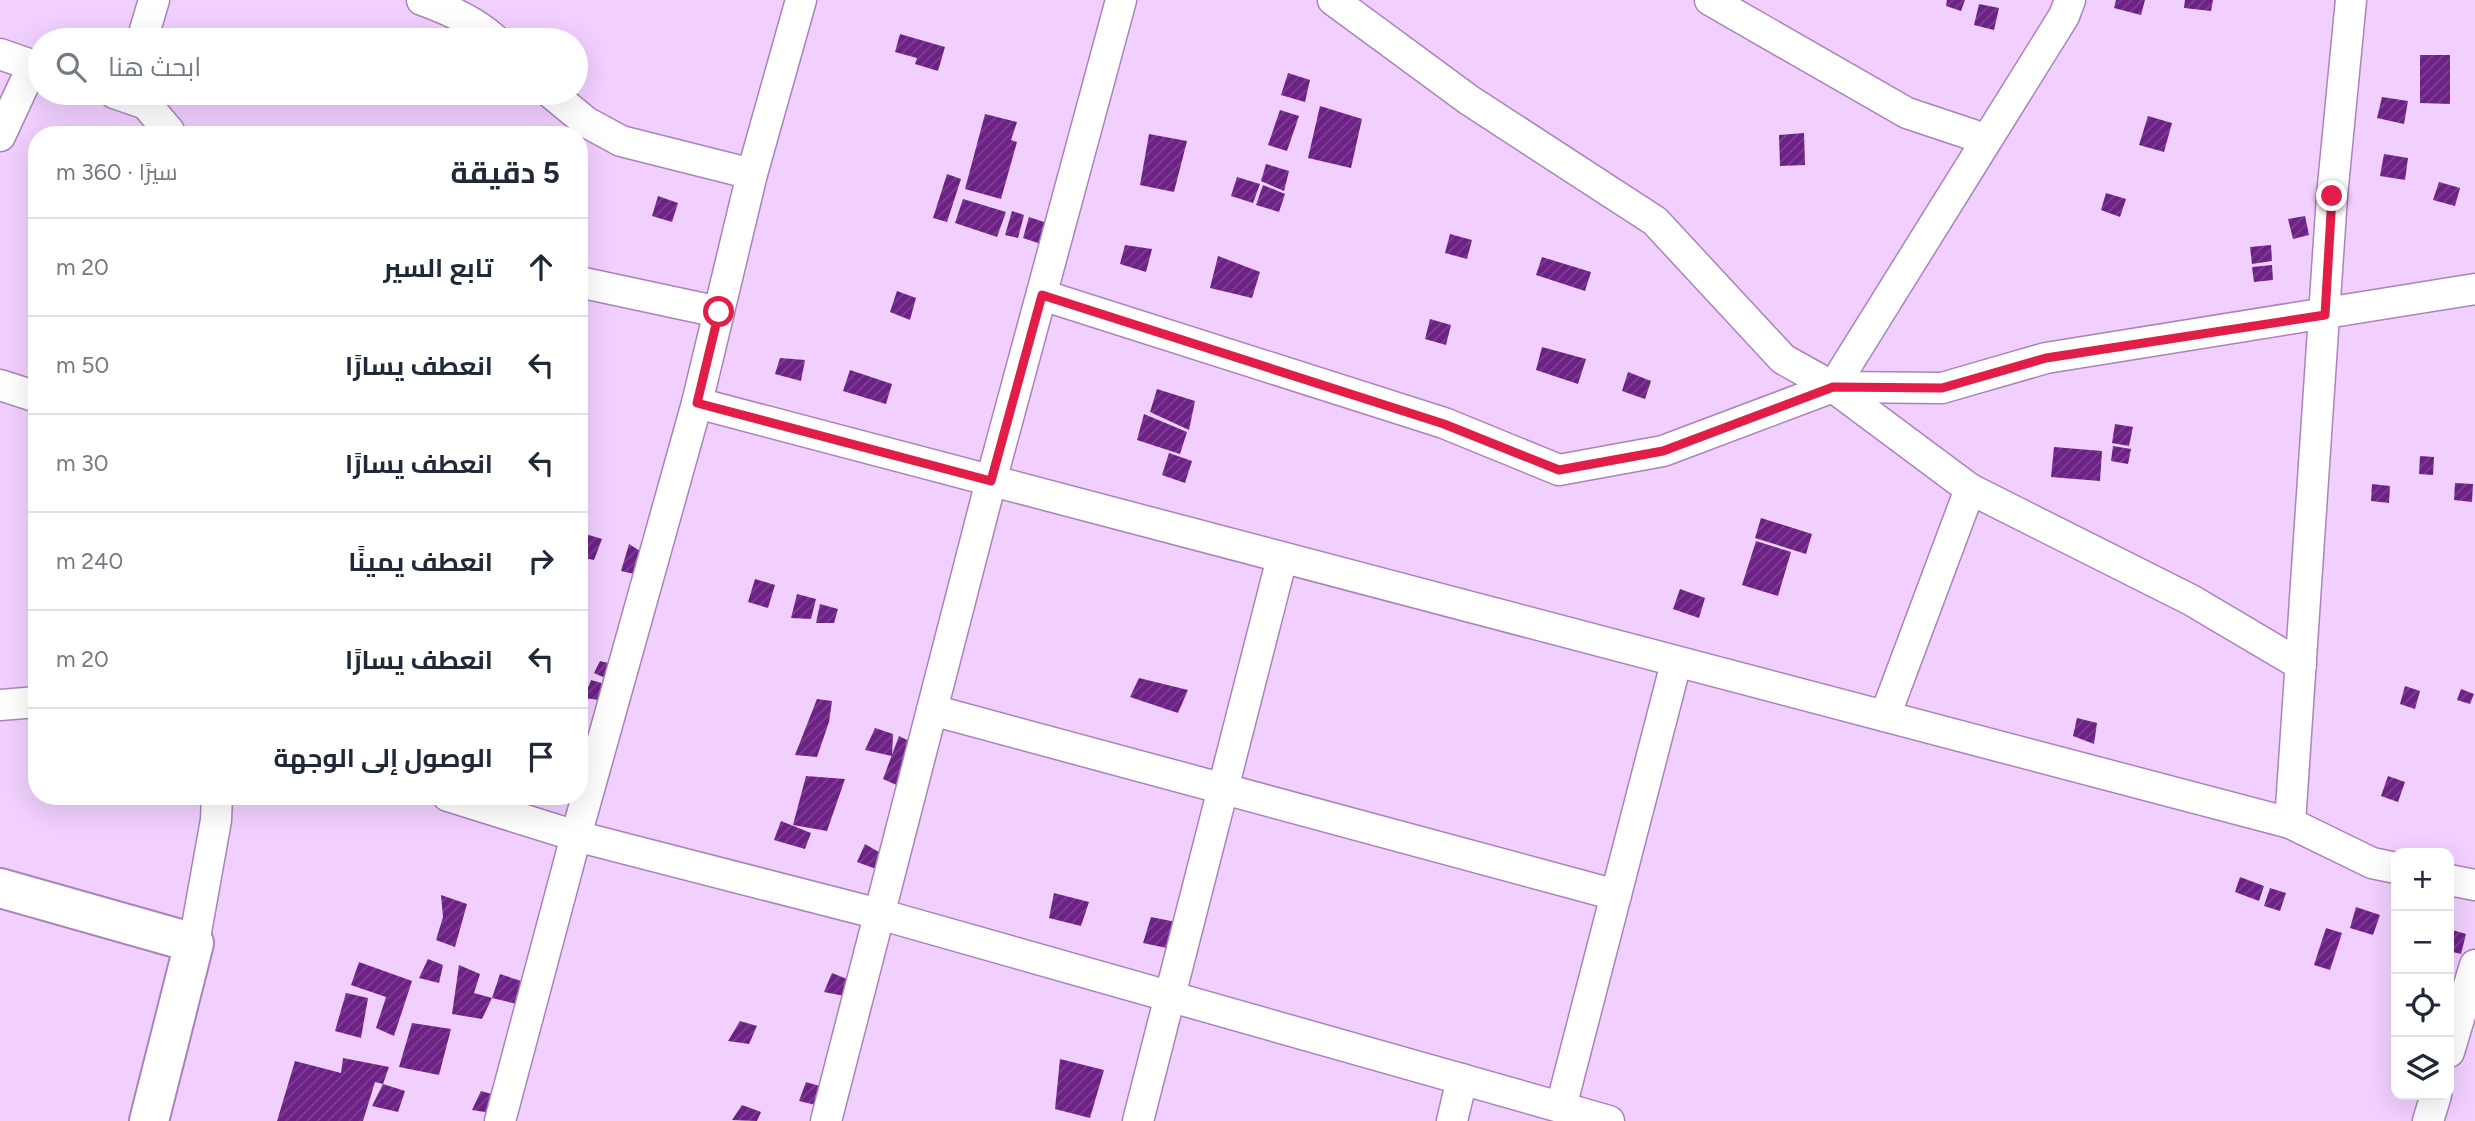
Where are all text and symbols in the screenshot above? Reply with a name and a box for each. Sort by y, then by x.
search box [28,28,588,105]
icon: search [52,48,90,86]
text: ابحث هنا [108,51,201,83]
text: 5 دقيقة [451,154,560,191]
text: سيرًا · 360 m [56,158,178,186]
route end [2316,180,2347,211]
icon: ahead [522,248,560,286]
text: تابع السير [383,252,493,284]
text: 20 m [56,253,109,281]
route start [703,296,734,327]
icon: left [522,346,560,384]
text: انعطف يسارًا [345,350,493,382]
text: 50 m [56,351,109,379]
icon: left [522,444,560,482]
text: انعطف يسارًا [345,448,493,480]
text: 30 m [56,449,109,477]
icon: right [522,542,560,580]
text: انعطف يمينًا [348,546,493,578]
text: 240 m [56,547,123,575]
icon: left [522,640,560,678]
text: انعطف يسارًا [345,644,493,676]
text: 20 m [56,645,109,673]
icon: arrive [522,738,560,776]
text: الوصول إلى الوجهة [273,742,493,774]
map controls [2391,848,2454,1100]
button: + [2391,848,2454,911]
button: − [2391,911,2454,974]
button: locate [2391,974,2454,1037]
button: layers [2391,1037,2454,1100]

